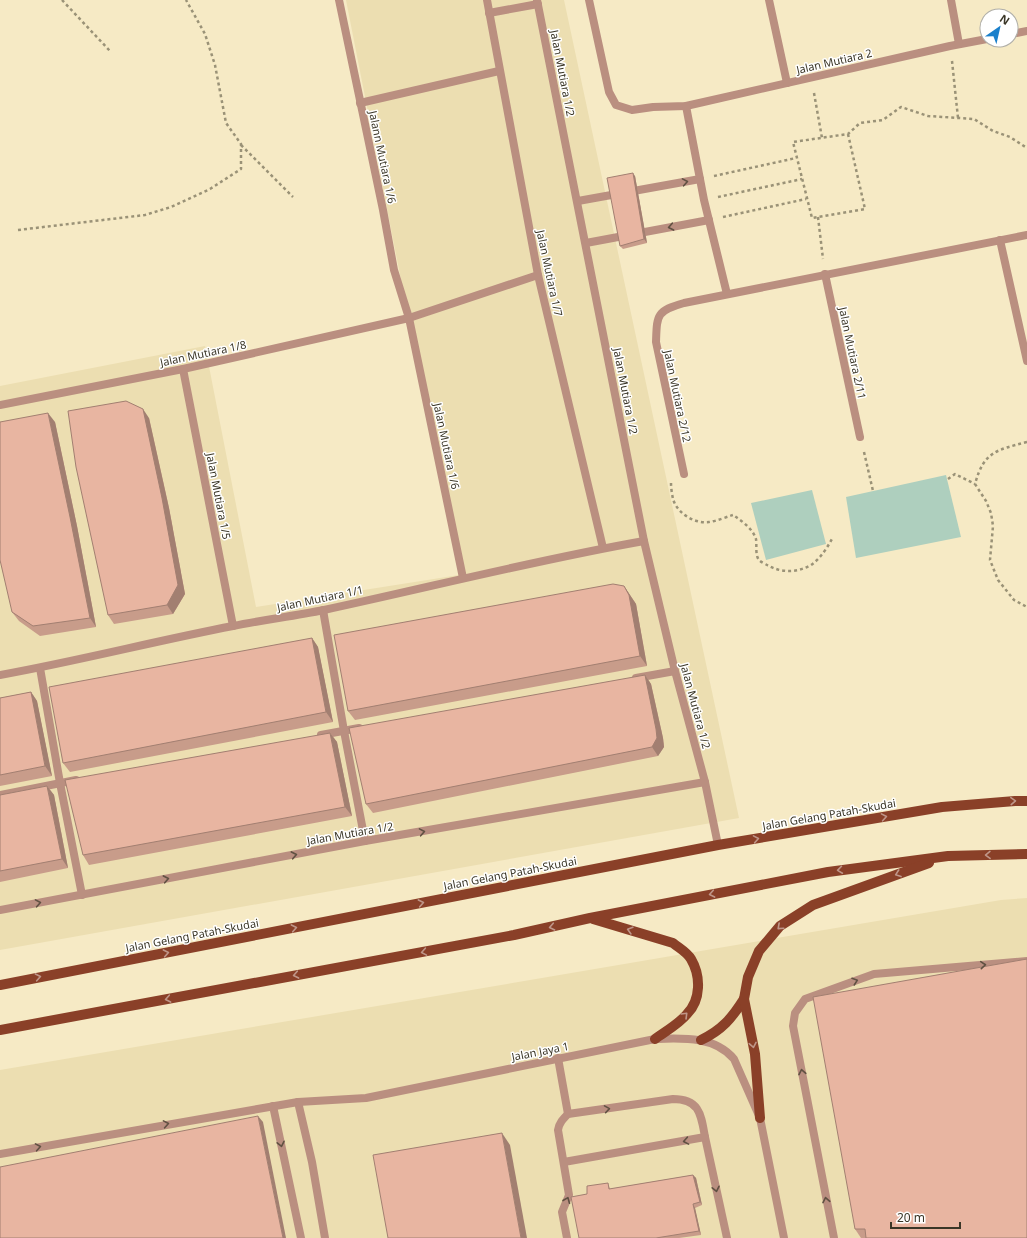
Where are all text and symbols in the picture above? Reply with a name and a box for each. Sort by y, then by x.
north arrow [979,8,1019,48]
text: N [997,11,1013,28]
street label: Jalan Mutiara 1/2 [547,28,579,117]
street label: Jalan Mutiara 2 [794,45,873,77]
street label: Jalann Mutiara 1/6 [366,108,400,205]
one-way arrow [682,178,688,186]
one-way arrow [668,222,674,231]
street label: Jalan Mutiara 1/7 [533,228,566,317]
street label: Jalan Mutiara 2/11 [836,305,870,400]
street label: Jalan Mutiara 1/8 [158,337,247,370]
street label: Jalan Mutiara 1/2 [610,346,642,435]
street label: Jalan Mutiara 2/12 [661,348,695,443]
street label: Jalan Mutiara 1/6 [430,401,463,490]
street label: Jalan Mutiara 1/5 [203,451,235,540]
street label: Jalan Mutiara 1/1 [275,582,364,615]
street label: Jalan Mutiara 1/2 [677,661,715,750]
street label: Jalan Gelang Patah-Skudai [760,795,897,833]
one-way arrow [1010,797,1016,805]
one-way arrow [881,813,887,822]
street label: Jalan Mutiara 1/2 [305,818,394,848]
one-way arrow [419,828,425,836]
one-way arrow [753,835,759,844]
one-way arrow [291,851,297,860]
one-way arrow [985,851,991,859]
street label: Jalan Gelang Patah-Skudai [441,853,578,893]
one-way arrow [837,865,843,874]
one-way arrow [894,869,901,878]
one-way arrow [163,875,169,884]
one-way arrow [709,890,715,898]
one-way arrow [35,899,41,908]
one-way arrow [418,899,424,908]
street label: Jalan Gelang Patah-Skudai [123,915,260,955]
one-way arrow [548,922,555,930]
one-way arrow [777,922,785,929]
one-way arrow [290,924,297,933]
one-way arrow [627,926,634,935]
one-way arrow [421,947,427,955]
one-way arrow [163,949,169,957]
one-way arrow [980,960,986,969]
one-way arrow [293,971,299,979]
one-way arrow [35,974,41,982]
one-way arrow [851,977,858,986]
one-way arrow [165,994,172,1003]
one-way arrow [681,1012,688,1020]
street label: Jalan Jaya 1 [509,1038,570,1064]
one-way arrow [748,1042,757,1049]
one-way arrow [799,1069,807,1075]
one-way arrow [604,1105,610,1114]
one-way arrow [163,1121,169,1129]
one-way arrow [683,1136,689,1144]
one-way arrow [276,1141,284,1147]
one-way arrow [35,1143,41,1152]
one-way arrow [712,1186,720,1192]
one-way arrow [562,1197,570,1204]
one-way arrow [823,1197,831,1203]
scale bar [891,1204,960,1230]
text: 20 m [897,1209,925,1226]

